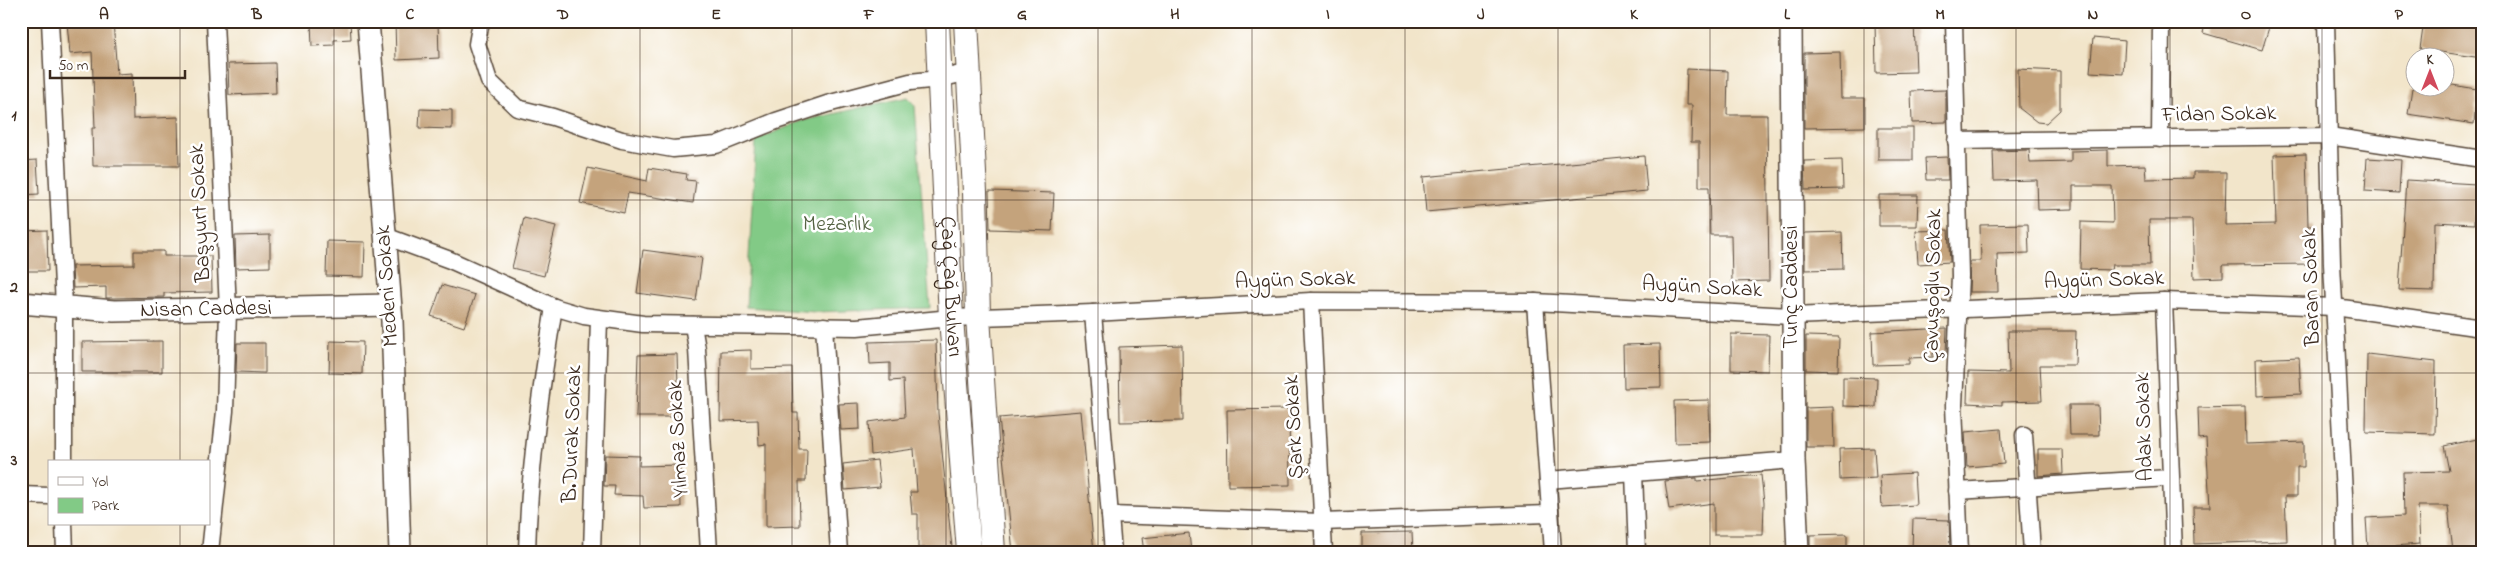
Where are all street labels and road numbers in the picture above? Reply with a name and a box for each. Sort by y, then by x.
street label: Fidan Sokak [2160,98,2277,132]
street label: Başyurt Sokak [181,143,222,284]
street label: Çavuşoğlu Sokak [1917,208,1952,363]
street label: Çağ Çağ Bulvarı [930,216,970,358]
street label: Medeni Sokak [368,224,408,348]
street label: Tunç Caddesi [1776,225,1808,349]
street label: Baran Sokak [2294,227,2330,347]
street label: Aygün Sokak [1234,263,1356,300]
street label: Aygün Sokak [2043,263,2165,300]
street label: Aygün Sokak [1641,269,1763,308]
street label: Nisan Caddesi [140,293,272,327]
street label: B.Durak Sokak [555,364,591,504]
street label: Adak Sokak [2127,372,2163,482]
street label: Şark Sokak [1276,374,1314,480]
street label: Yılmaz Sokak [660,379,698,498]

